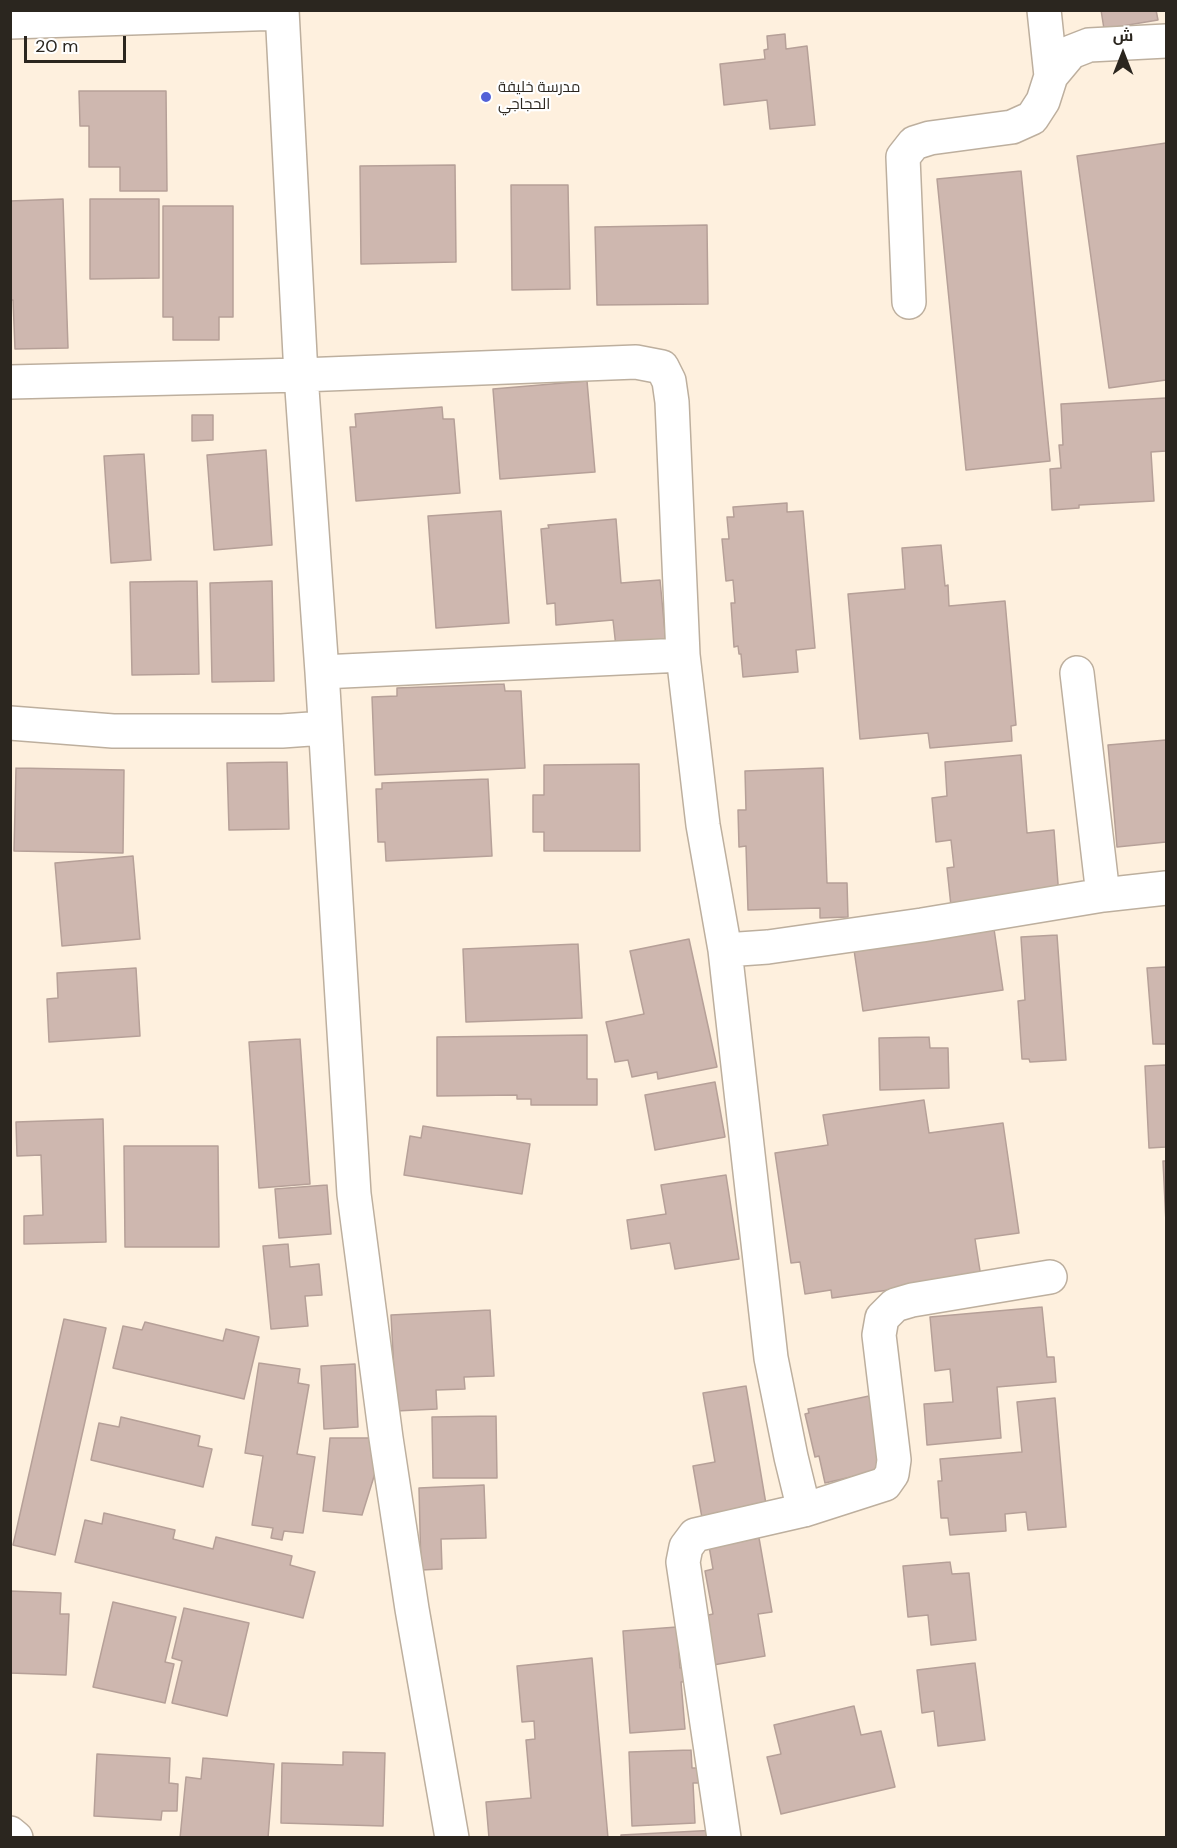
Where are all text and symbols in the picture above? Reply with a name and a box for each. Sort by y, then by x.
scale bar [27,24,129,62]
north arrow [1093,24,1153,84]
text: ش [1113,25,1133,46]
text: 20 m [35,34,78,58]
place label: مدرسة خليفة الحجاجي [498,79,580,114]
marker: مدرسة خليفة الحجاجي [479,90,493,104]

